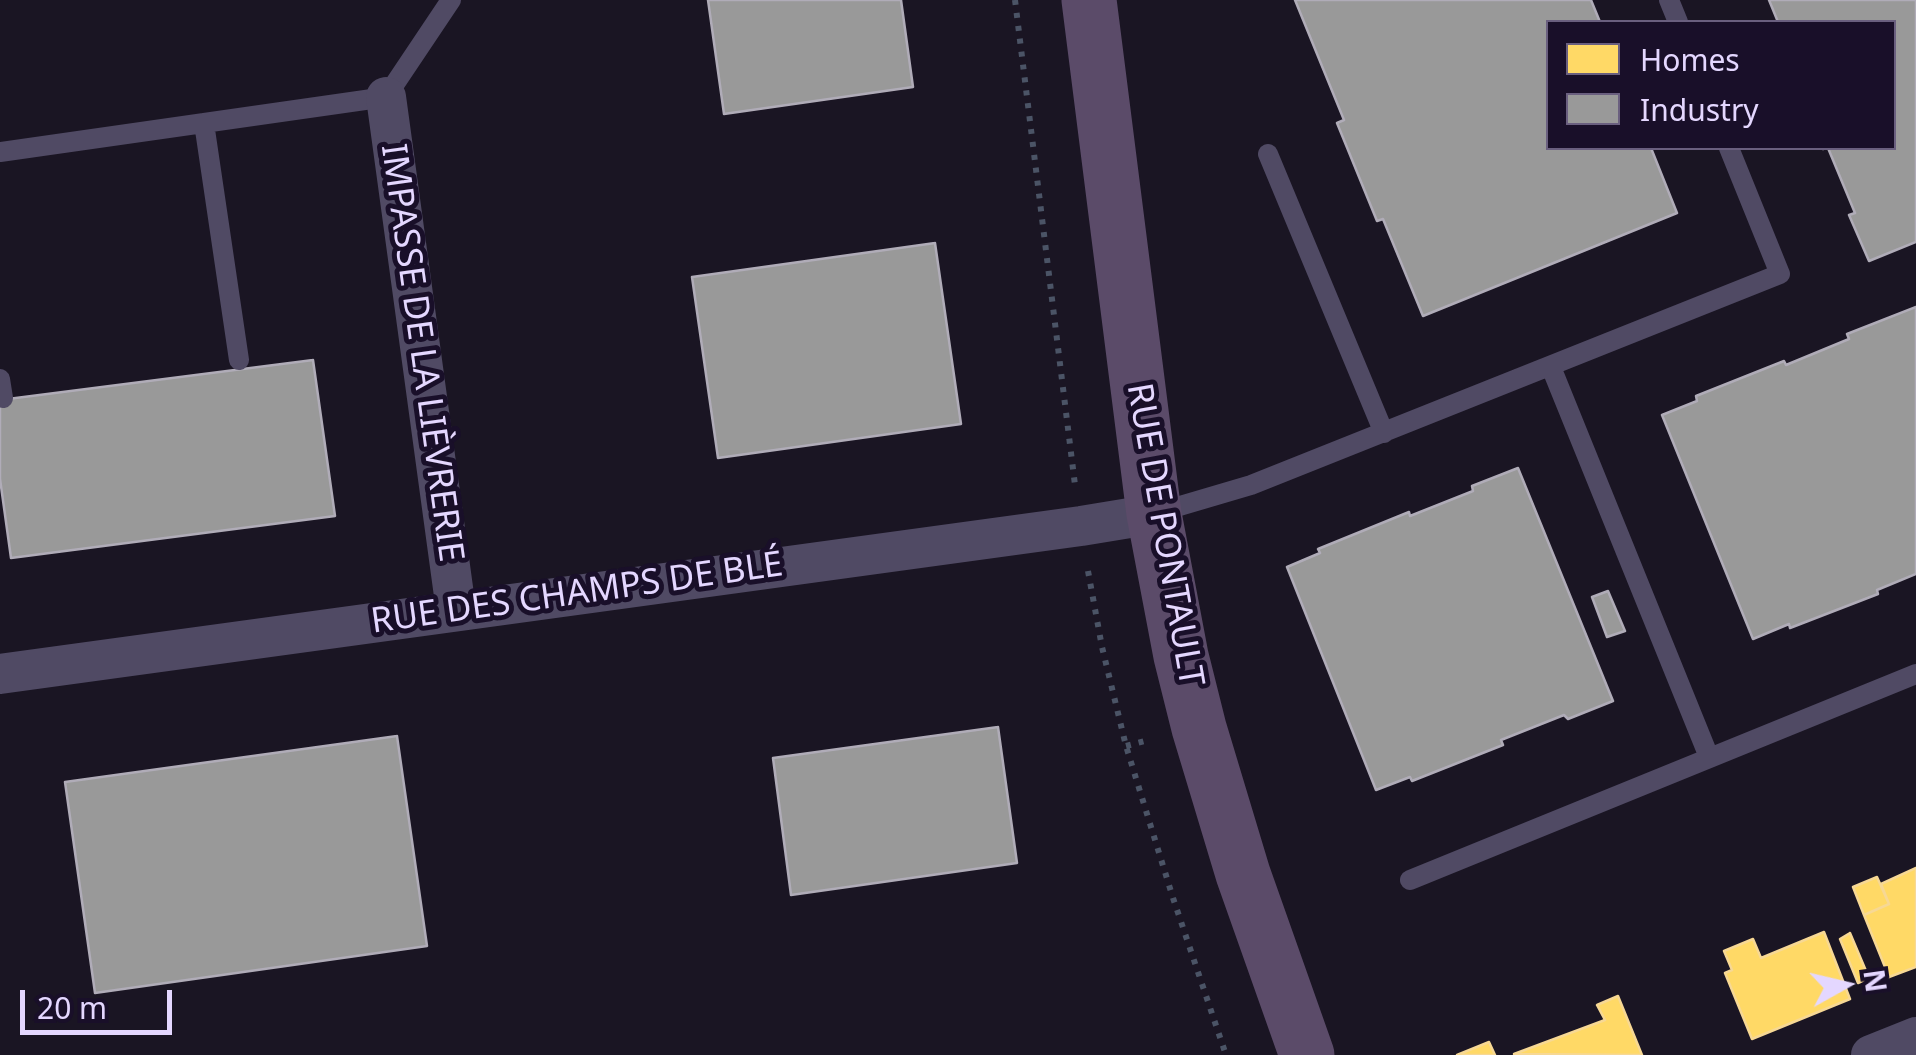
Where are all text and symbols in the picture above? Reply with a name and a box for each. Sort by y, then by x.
legend [1546,20,1896,150]
text: Homes [1640,39,1740,80]
text: Industry [1640,89,1759,130]
street label: IMPASSE DE LA LIÈVRERIE [371,141,471,565]
street label: RUE DE PONTAULT [1117,380,1211,690]
street label: RUE DES CHAMPS DE BLÉ [368,544,786,644]
north arrow [1796,935,1896,1035]
text: N [1855,967,1896,995]
scale bar [25,970,178,1032]
text: 20 m [37,987,107,1028]

